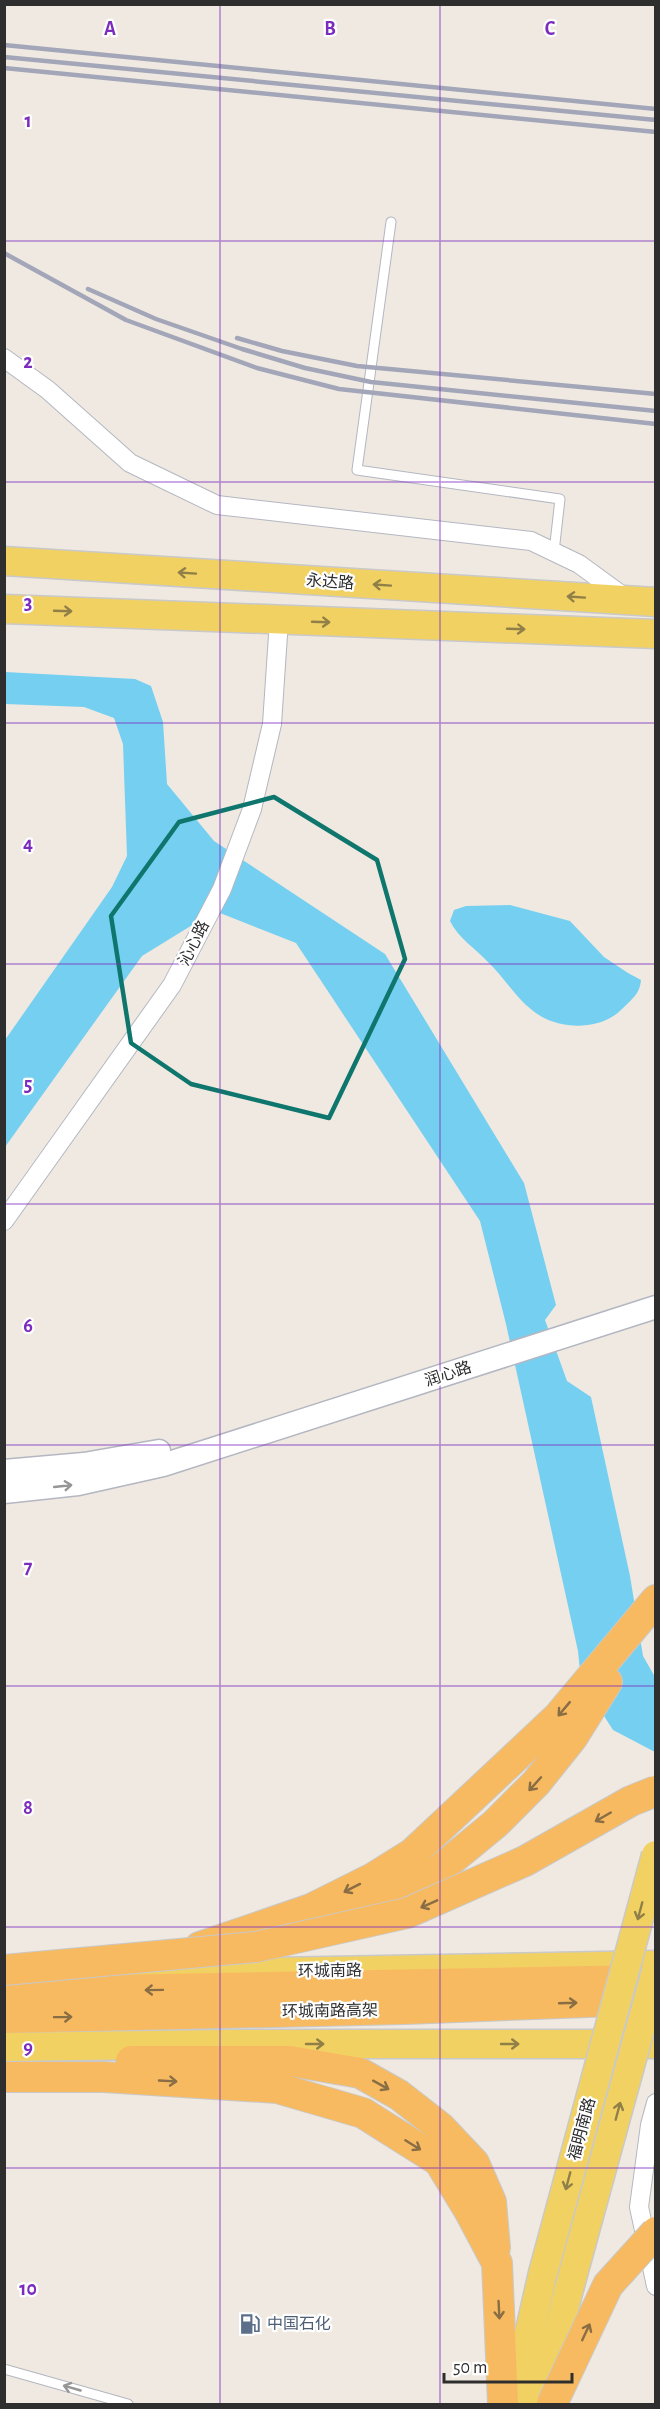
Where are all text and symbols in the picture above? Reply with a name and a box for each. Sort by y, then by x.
text: A [104,19,116,39]
text: B [324,19,336,39]
text: C [545,19,556,39]
text: 1 [24,111,32,131]
text: 2 [23,352,33,372]
one-way arrow [177,567,197,578]
street label: 永达路 [305,571,355,592]
one-way arrow [372,579,392,590]
one-way arrow [567,591,587,602]
text: 3 [24,593,32,613]
one-way arrow [52,606,72,617]
one-way arrow [310,616,330,627]
one-way arrow [505,624,525,635]
text: 4 [23,834,33,854]
street label: 沁心路 [175,918,212,968]
text: 5 [24,1075,32,1095]
text: 6 [23,1316,33,1336]
street label: 润心路 [422,1358,473,1389]
one-way arrow [52,1480,72,1491]
text: 7 [24,1557,33,1577]
one-way arrow [558,1701,571,1717]
one-way arrow [528,1776,542,1791]
text: 8 [23,1798,33,1818]
one-way arrow [595,1811,612,1823]
one-way arrow [344,1883,362,1894]
one-way arrow [420,1899,438,1910]
one-way arrow [634,1901,646,1920]
street label: 环城南路 [298,1961,362,1980]
one-way arrow [145,1984,165,1995]
one-way arrow [558,1998,578,2009]
street label: 环城南路高架 [282,2001,378,2020]
one-way arrow [52,2011,72,2022]
text: 9 [23,2038,33,2058]
one-way arrow [304,2038,324,2050]
one-way arrow [499,2038,519,2050]
one-way arrow [157,2076,177,2087]
one-way arrow [372,2080,390,2091]
street label: 福明南路 [565,2096,598,2162]
one-way arrow [612,2102,624,2121]
one-way arrow [404,2139,421,2151]
one-way arrow [561,2171,573,2190]
text: 10 [19,2279,37,2299]
one-way arrow [494,2299,505,2319]
fuel station icon: 中国石化 [238,2312,262,2336]
place label: 中国石化 [267,2315,331,2332]
one-way arrow [581,2324,593,2342]
scale bar [444,2346,572,2384]
text: 50 m [453,2359,487,2377]
one-way arrow [63,2382,82,2394]

